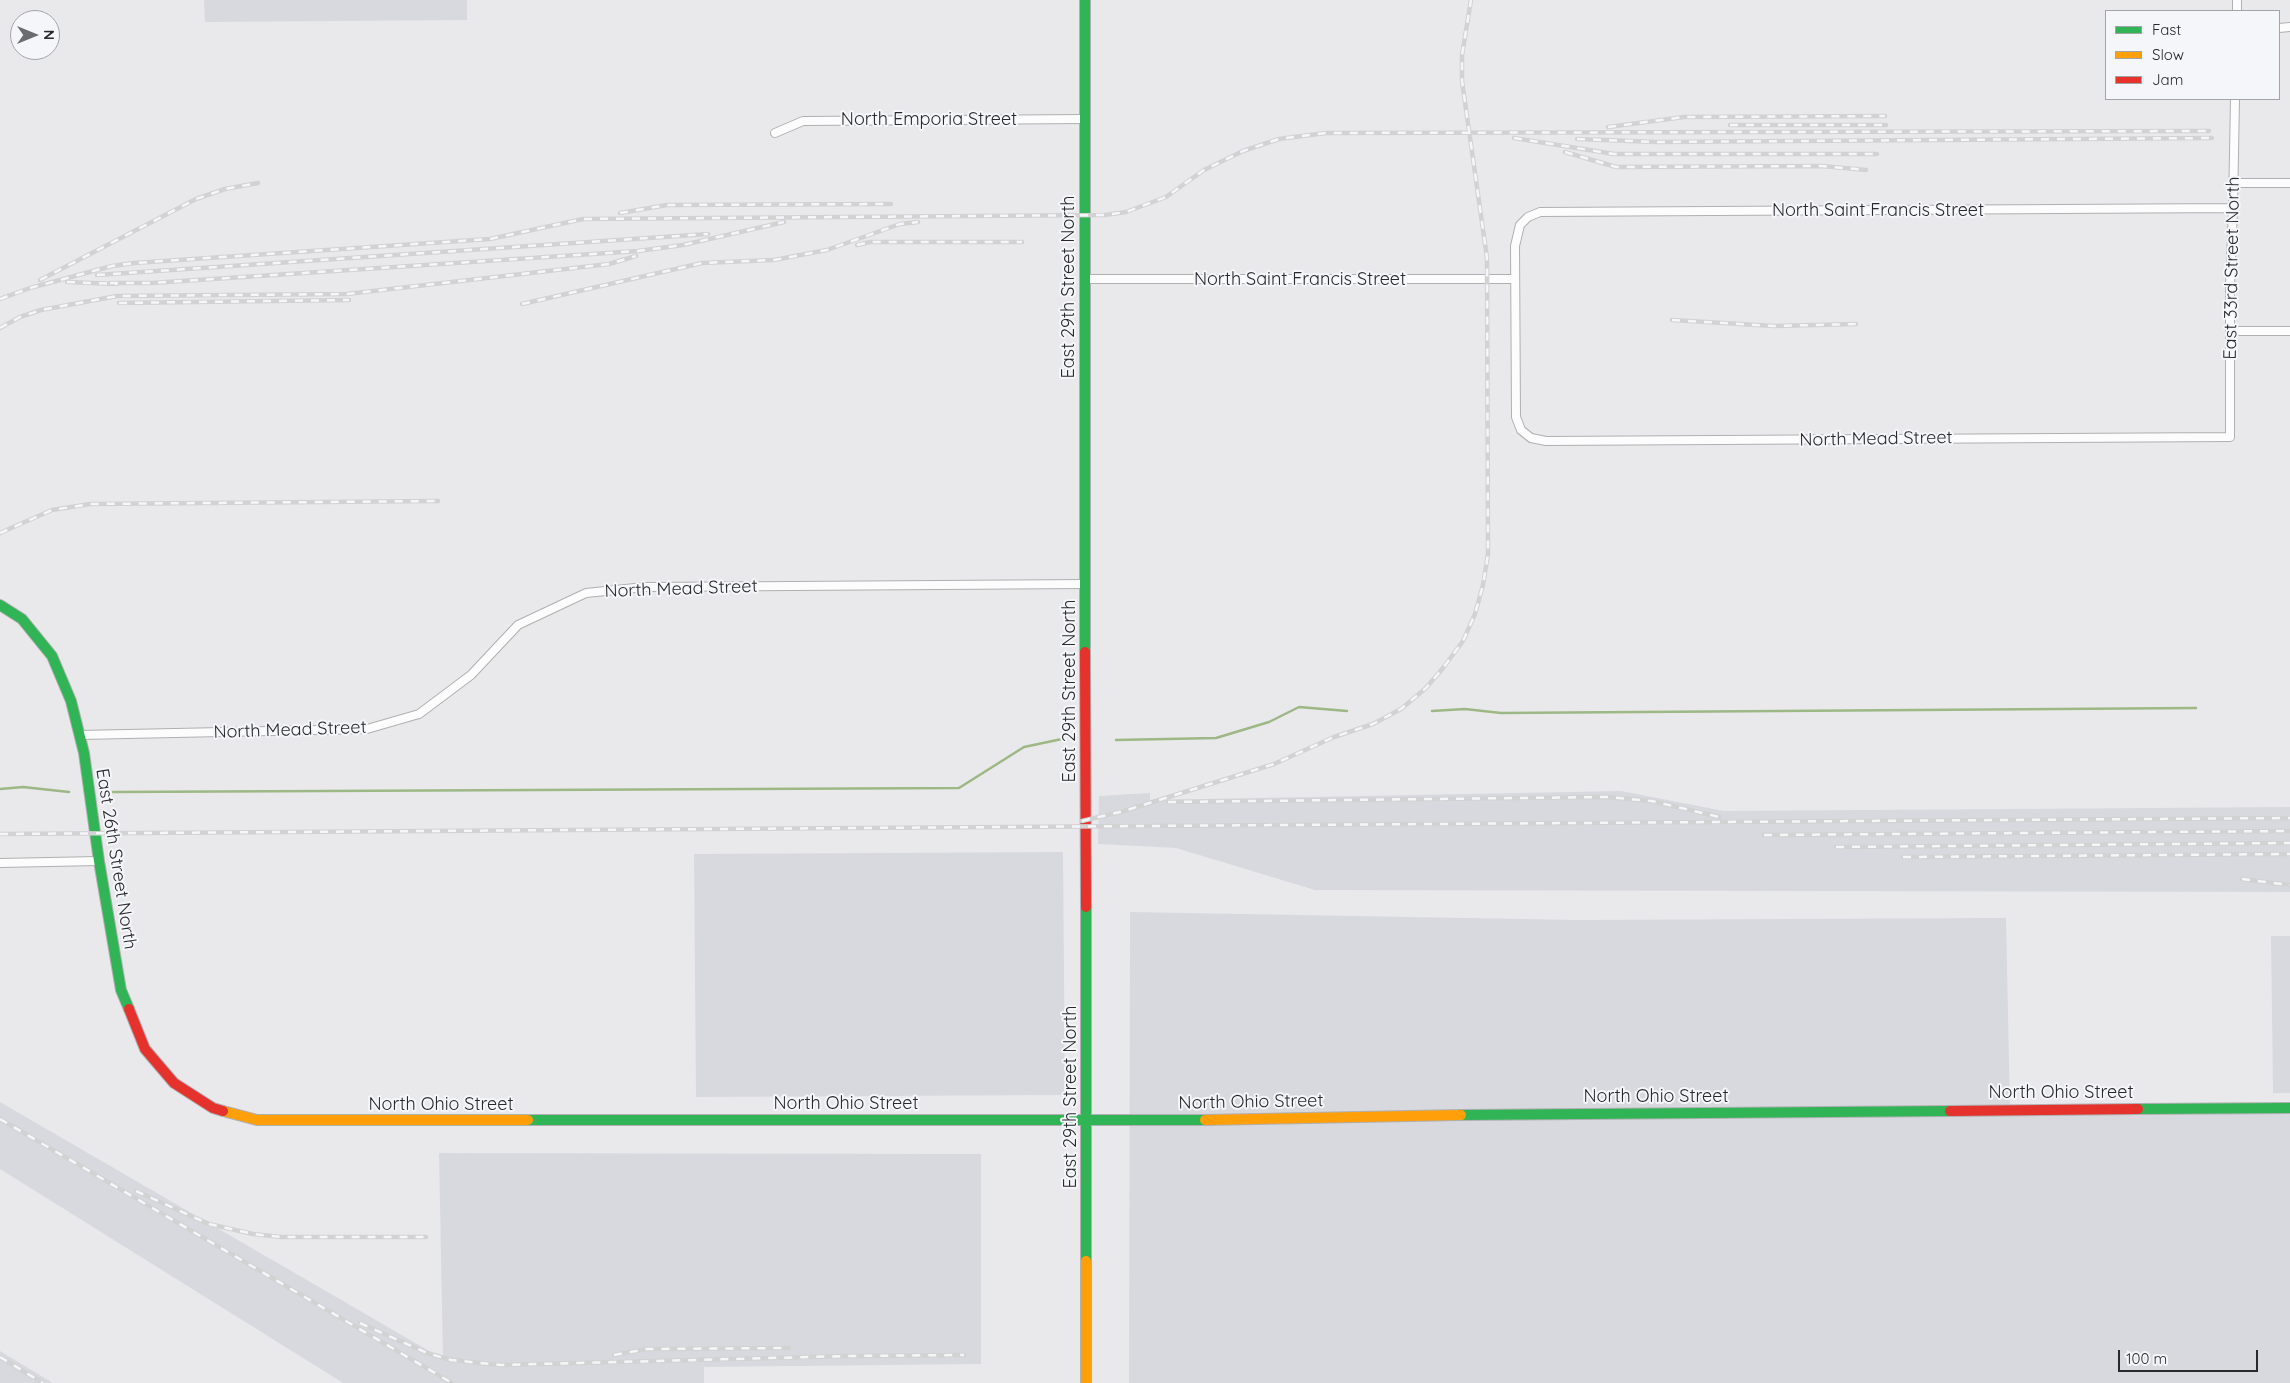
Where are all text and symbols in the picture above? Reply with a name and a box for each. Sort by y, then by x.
north arrow [10,10,60,60]
legend [2105,10,2280,100]
text: Fast [2152,20,2181,39]
text: N [40,30,58,40]
text: Slow [2152,45,2184,64]
text: Jam [2152,70,2183,89]
street label: North Emporia Street [841,109,1017,131]
street label: East 33rd Street North [2220,176,2244,360]
street label: East 29th Street North [1058,195,1080,379]
street label: North Saint Francis Street [1772,200,1984,222]
street label: North Saint Francis Street [1194,269,1406,291]
street label: North Mead Street [1799,427,1953,451]
street label: North Mead Street [604,576,758,602]
street label: East 29th Street North [1059,599,1081,783]
street label: North Mead Street [213,717,367,743]
street label: East 26th Street North [91,767,141,951]
street label: East 29th Street North [1060,1005,1082,1189]
street label: North Ohio Street [1989,1082,2133,1104]
street label: North Ohio Street [1584,1086,1728,1108]
street label: North Ohio Street [1178,1090,1324,1114]
street label: North Ohio Street [774,1093,918,1115]
street label: North Ohio Street [369,1094,513,1116]
scale bar [2120,1340,2260,1372]
text: 100 m [2126,1349,2167,1368]

